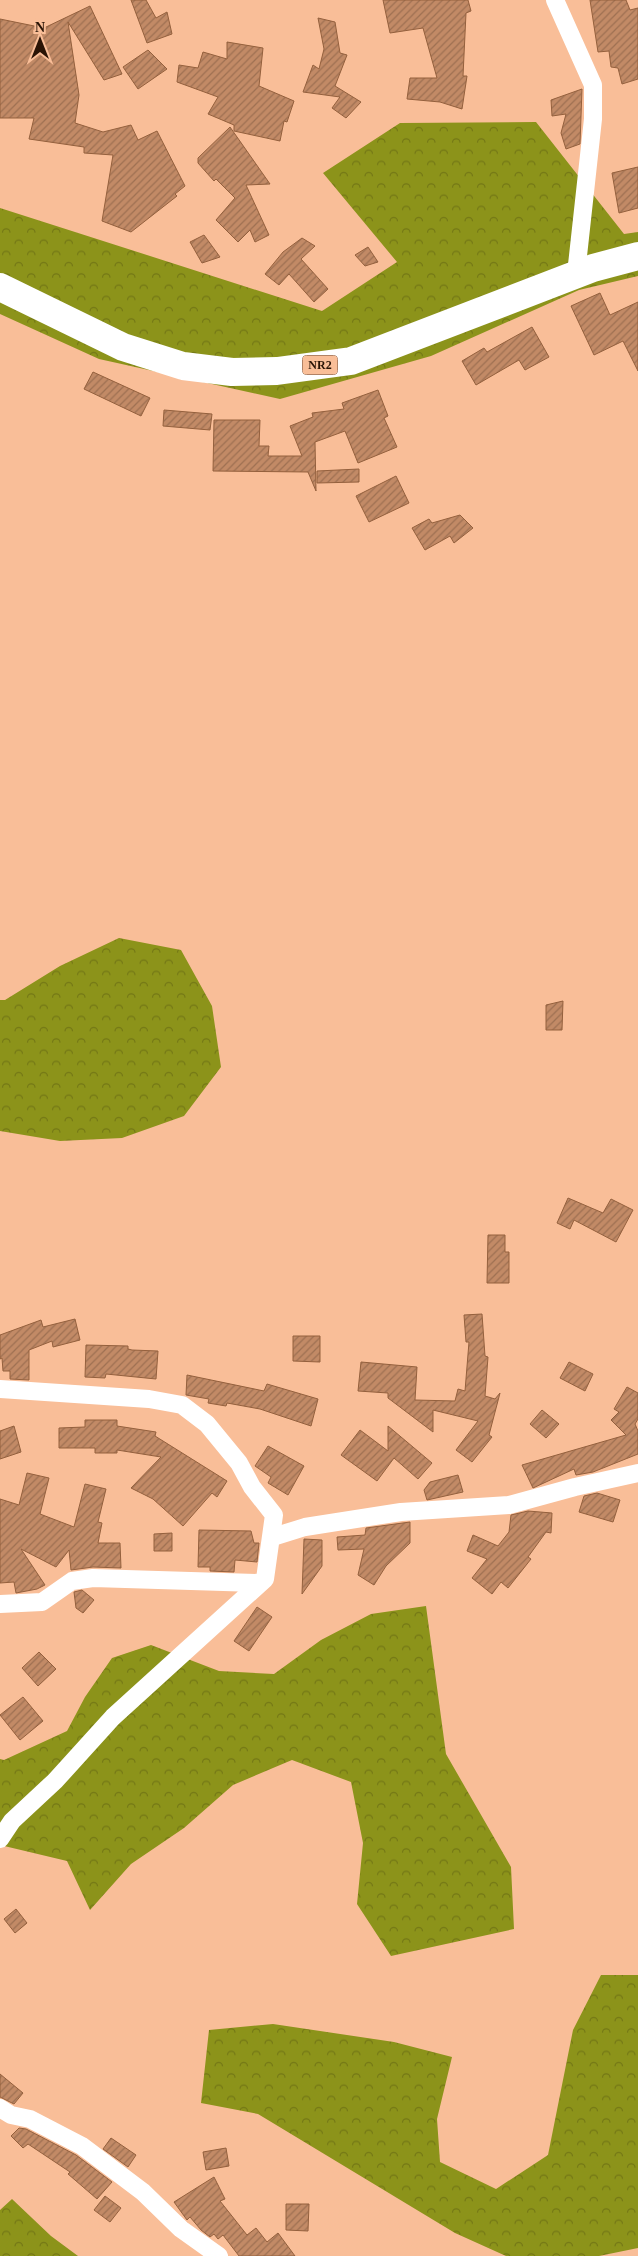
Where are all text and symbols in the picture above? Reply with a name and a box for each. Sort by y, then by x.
north arrow [15,15,65,65]
text: N [35,20,45,35]
road number: NR2 [302,356,338,374]

